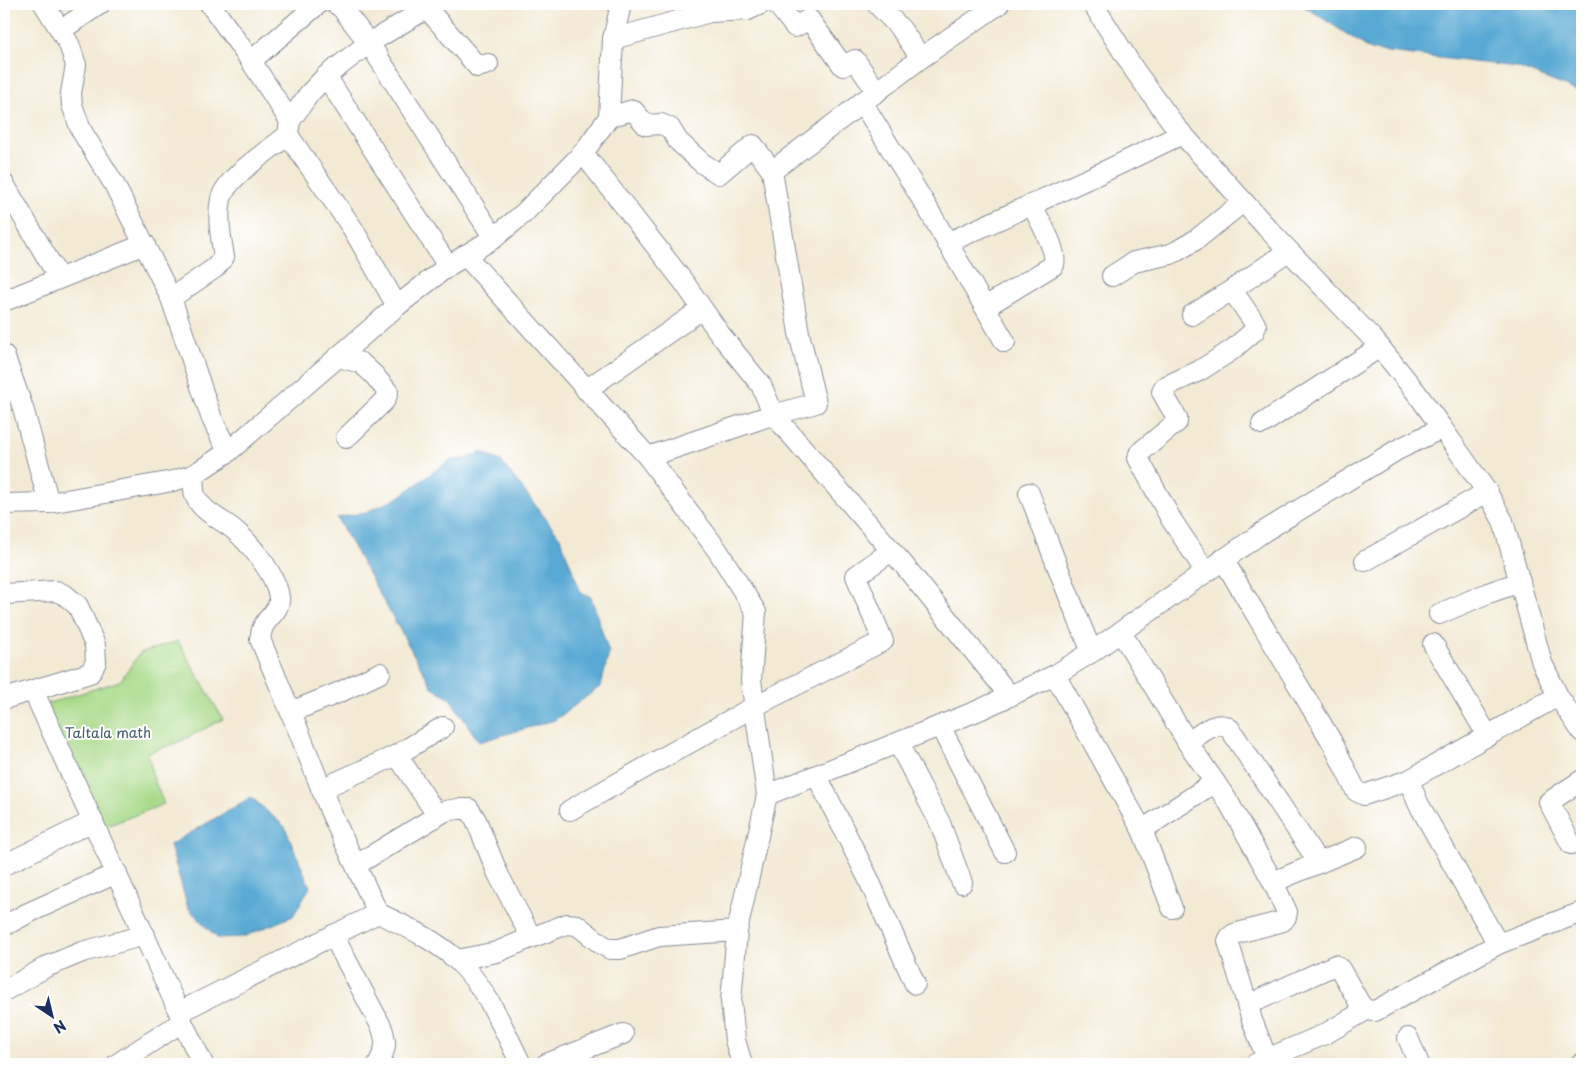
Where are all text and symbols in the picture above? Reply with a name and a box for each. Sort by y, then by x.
park label: Taltala math [65,722,151,743]
north arrow [28,990,78,1040]
text: N [49,1015,70,1039]

